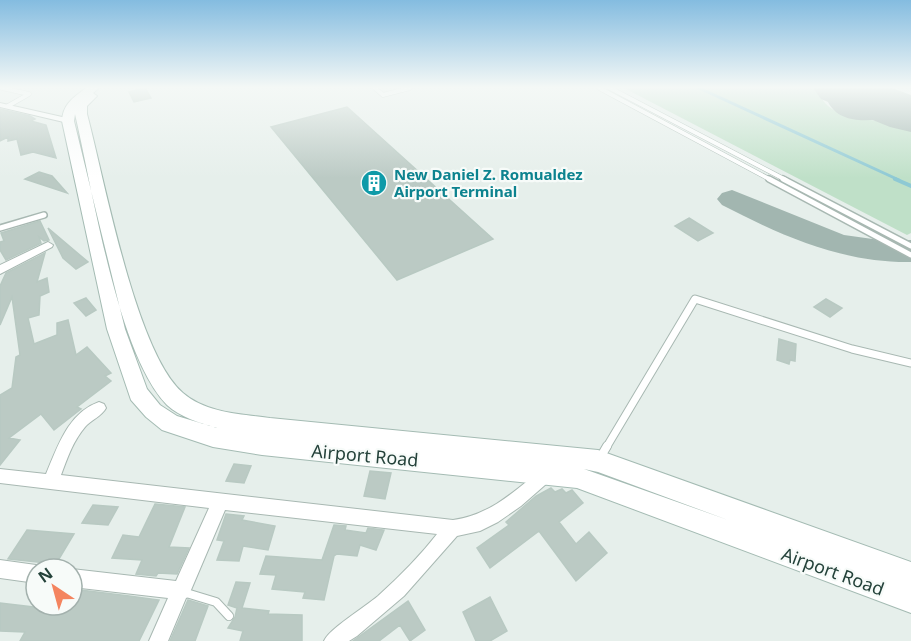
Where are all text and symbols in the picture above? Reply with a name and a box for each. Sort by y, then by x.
place label: New Daniel Z. Romualdez Airport Terminal [394,164,583,201]
building icon: New Daniel Z. Romualdez Airport Terminal [359,168,389,198]
street label: Airport Road [310,438,420,472]
street label: Airport Road [778,541,888,601]
north arrow [24,557,84,617]
text: N [33,562,57,588]

